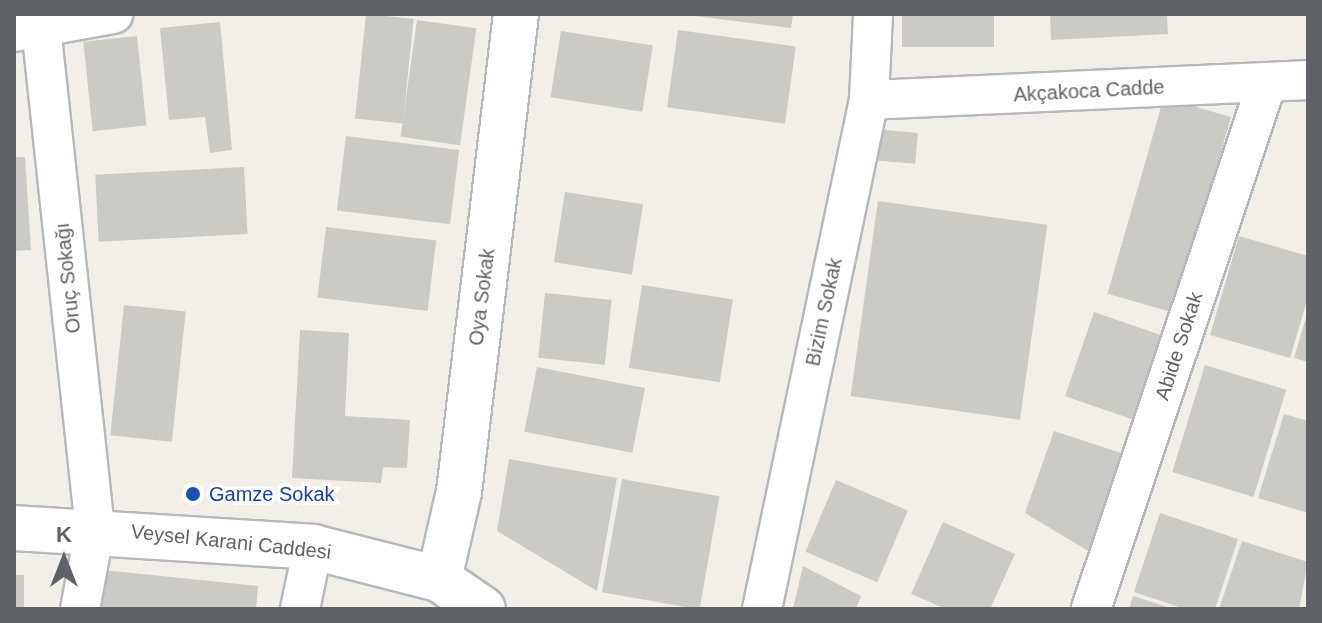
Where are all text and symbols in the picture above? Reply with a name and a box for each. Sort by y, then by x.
street label: Akçakoca Cadde [1013,75,1165,107]
street label: Oruç Sokağı [50,221,86,335]
street label: Oya Sokak [464,247,500,347]
street label: Bizim Sokak [801,256,847,368]
street label: Abide Sokak [1150,289,1208,403]
place label: Gamze Sokak [209,482,335,506]
marker: Gamze Sokak [184,485,202,503]
north arrow [24,519,104,599]
street label: Veysel Karani Caddesi [130,520,332,564]
text: K [56,522,72,547]

